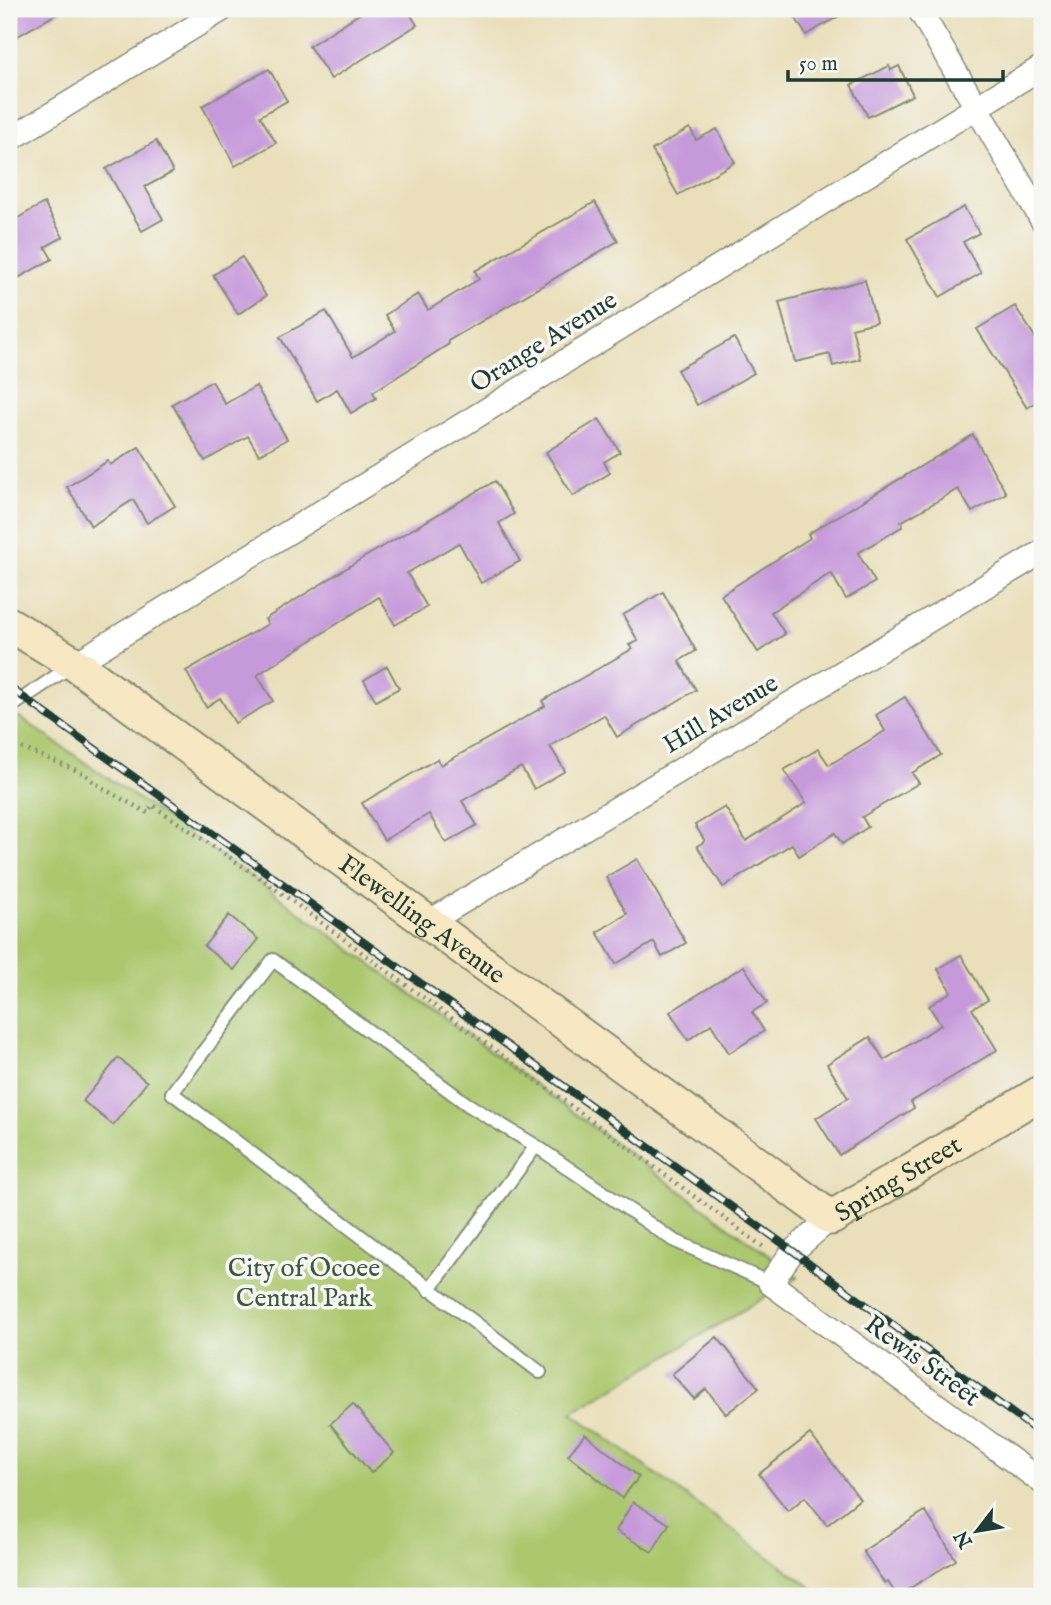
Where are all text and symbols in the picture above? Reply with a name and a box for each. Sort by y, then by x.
scale bar [788,38,1004,82]
text: 50 m [799,51,838,78]
street label: Orange Avenue [464,284,624,401]
street label: Hill Avenue [657,667,784,762]
street label: Flewelling Avenue [332,848,512,992]
street label: Spring Street [829,1129,968,1230]
park label: City of Ocoee Central Park [228,1252,380,1315]
street label: Rewis Street [858,1308,986,1414]
north arrow [942,1496,1012,1566]
text: N [949,1525,979,1553]

